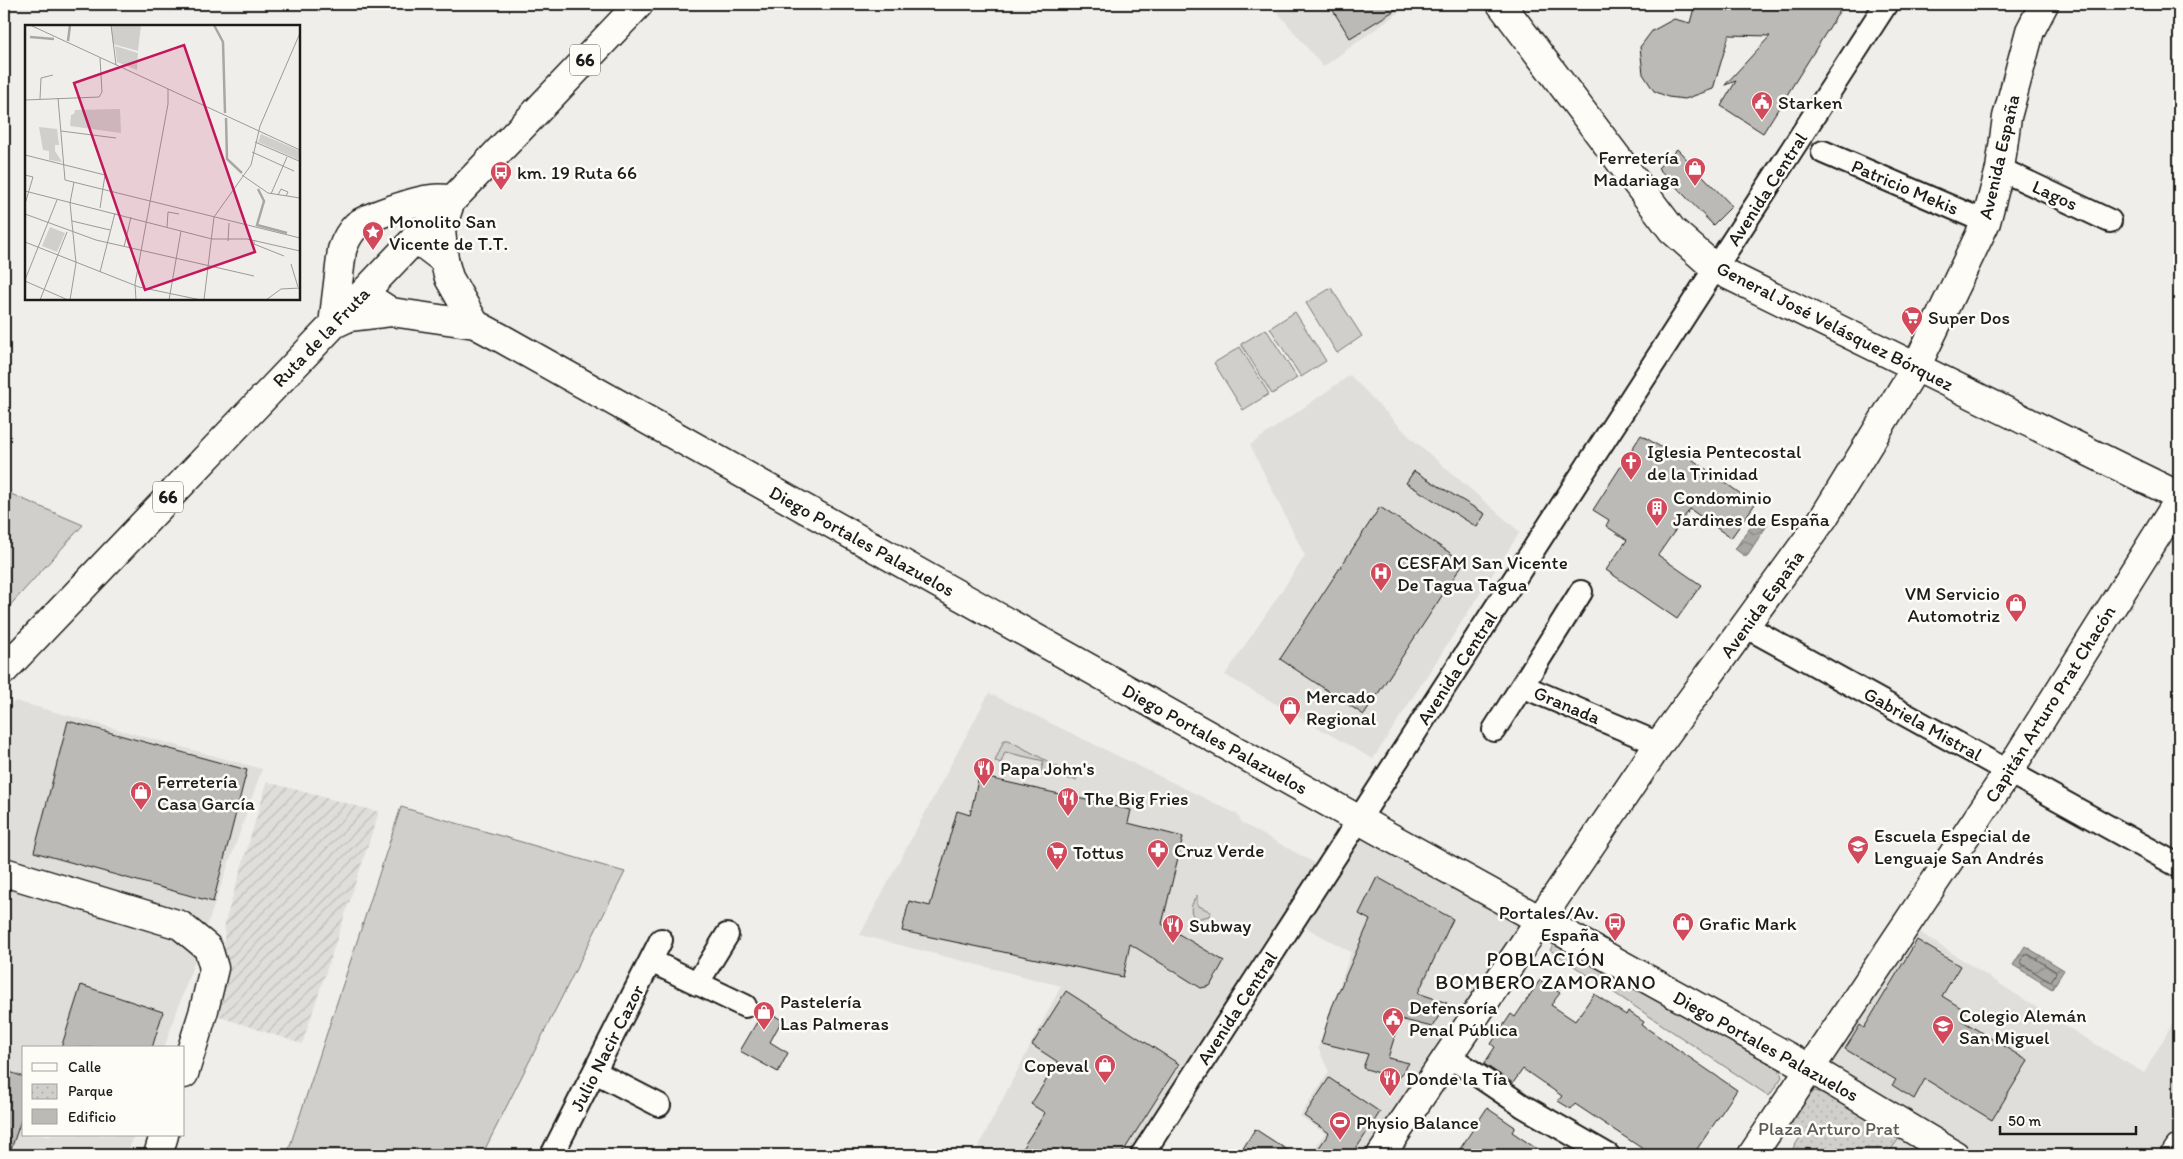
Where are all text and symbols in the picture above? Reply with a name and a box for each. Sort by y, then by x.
inset map [25,25,300,300]
road number: 66 [570,44,600,76]
public building icon: Starken [1750,90,1774,121]
place label: Starken [1778,91,1843,114]
street label: Avenida España [1973,92,2025,222]
street label: Avenida Central [1722,127,1813,250]
place label: Ferretería Madariaga [1593,146,1679,191]
street label: Patricio Mekis [1848,154,1962,220]
shop icon: Ferretería Madariaga [1683,156,1707,187]
bus stop icon: km. 19 Ruta 66 [489,160,513,191]
place label: km. 19 Ruta 66 [517,161,637,184]
street label: Lagos [2029,175,2081,215]
place label: Monolito San Vicente de T.T. [389,210,508,255]
place icon: Monolito San Vicente de T.T. [361,220,385,251]
street label: General José Velásquez Bórquez [1713,256,1958,396]
street label: Ruta de la Fruta [267,282,375,392]
supermarket icon: Super Dos [1900,305,1924,336]
place label: Super Dos [1928,306,2010,329]
place label: Iglesia Pentecostal de la Trinidad [1647,440,1802,485]
church icon: Iglesia Pentecostal de la Trinidad [1619,450,1643,481]
street label: Diego Portales Palazuelos [765,480,959,602]
road number: 66 [153,482,183,512]
place label: Condominio Jardines de España [1673,486,1830,531]
building icon: Condominio Jardines de España [1645,496,1669,527]
street label: Avenida España [1715,546,1809,662]
place label: CESFAM San Vicente De Tagua Tagua [1397,551,1568,596]
hospital icon: CESFAM San Vicente De Tagua Tagua [1369,561,1393,592]
place label: VM Servicio Automotriz [1905,582,2000,627]
shop icon: VM Servicio Automotriz [2004,592,2028,623]
street label: Capitán Arturo Prat Chacón [1980,601,2120,807]
street label: Avenida Central [1412,606,1503,729]
street label: Diego Portales Palazuelos [1118,678,1312,800]
street label: Granada [1530,681,1604,729]
street label: Gabriela Mistral [1860,682,1987,766]
place label: Mercado Regional [1306,685,1377,730]
shop icon: Mercado Regional [1278,695,1302,726]
restaurant icon: Papa John's [972,756,996,787]
place label: Papa John's [1000,757,1095,780]
place label: Ferretería Casa García [157,770,255,815]
shop icon: Ferretería Casa García [129,780,153,811]
restaurant icon: The Big Fries [1056,786,1080,817]
place label: The Big Fries [1084,787,1189,810]
place label: Escuela Especial de Lenguaje San Andrés [1874,824,2044,869]
school or university icon: Escuela Especial de Lenguaje San Andrés [1846,834,1870,865]
pharmacy icon: Cruz Verde [1146,838,1170,869]
place label: Cruz Verde [1174,839,1264,862]
supermarket icon: Tottus [1045,840,1069,871]
place label: Tottus [1073,841,1124,864]
place label: Portales/Av. España [1499,901,1599,946]
bus stop icon: Portales/Av. España [1603,911,1627,942]
shop icon: Grafic Mark [1671,911,1695,942]
place label: Grafic Mark [1699,912,1797,935]
restaurant icon: Subway [1161,913,1185,944]
place label: Subway [1189,914,1251,937]
street label: Avenida Central [1192,946,1283,1069]
district label: POBLACIÓN BOMBERO ZAMORANO [1435,947,1657,994]
street label: Julio Nacir Cazor [565,980,649,1115]
street label: Diego Portales Palazuelos [1669,985,1863,1107]
place label: Pastelería Las Palmeras [780,990,889,1035]
place label: Defensoría Penal Pública [1409,996,1518,1041]
shop icon: Pastelería Las Palmeras [752,1000,776,1031]
place label: Colegio Alemán San Miguel [1959,1004,2086,1049]
public building icon: Defensoría Penal Pública [1381,1006,1405,1037]
school or university icon: Colegio Alemán San Miguel [1931,1014,1955,1045]
legend [22,1046,185,1136]
shop icon: Copeval [1093,1053,1117,1084]
place label: Copeval [1024,1054,1090,1077]
text: Calle [68,1058,101,1076]
restaurant icon: Donde la Tía [1378,1066,1402,1097]
place label: Donde la Tía [1406,1067,1508,1090]
text: Parque [68,1082,113,1100]
scale bar [2000,1104,2137,1136]
text: Edificio [68,1108,116,1126]
sports icon: Physio Balance [1328,1110,1352,1141]
place label: Physio Balance [1356,1111,1479,1134]
text: 50 m [2008,1112,2041,1130]
park label: Plaza Arturo Prat [1758,1117,1900,1140]

